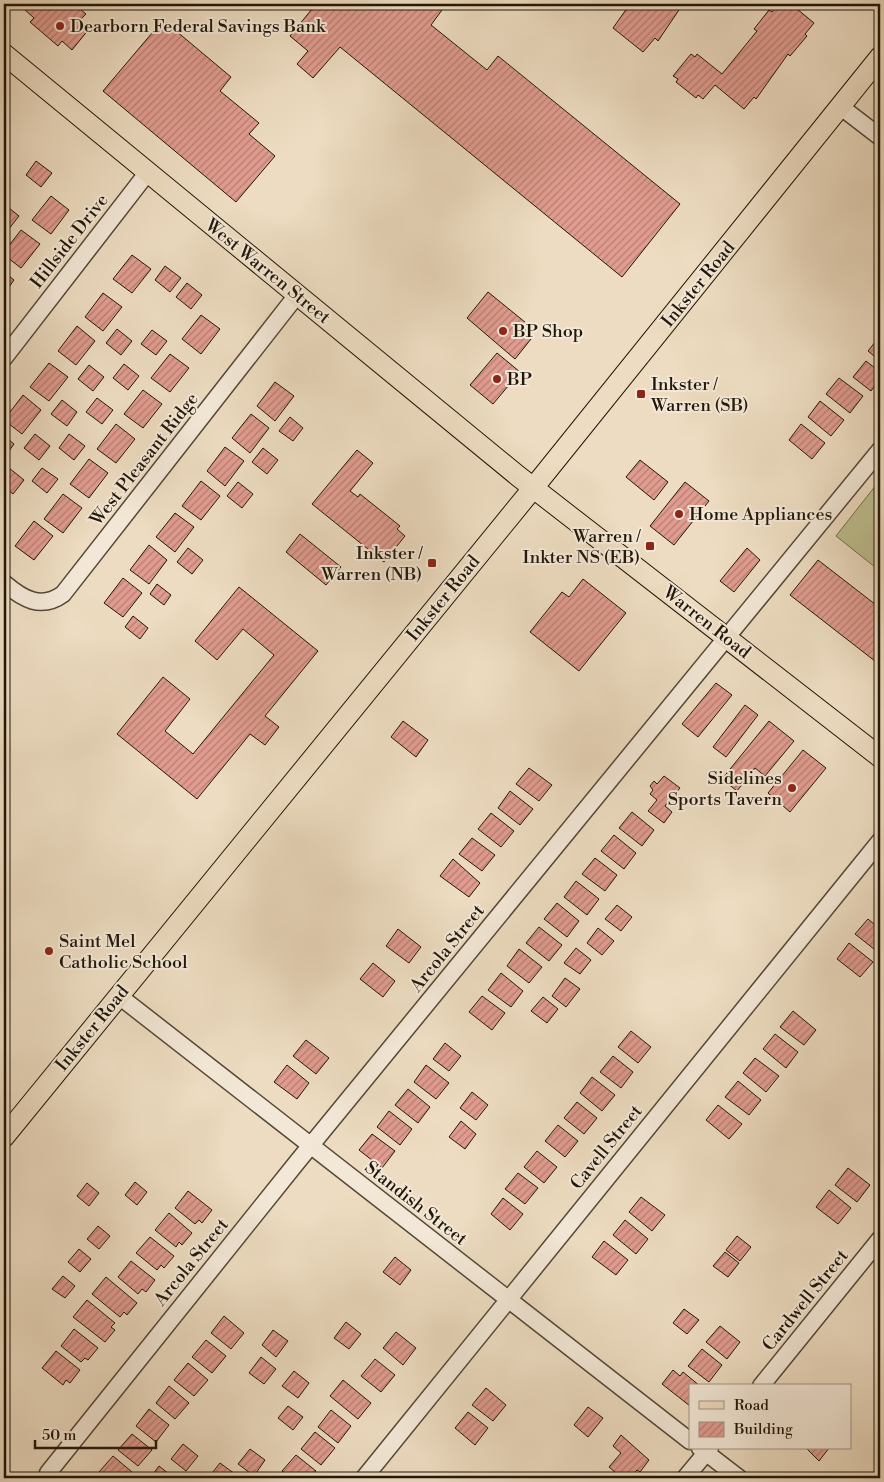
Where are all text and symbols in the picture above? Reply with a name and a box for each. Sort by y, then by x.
place label: Dearborn Federal Savings Bank [70,15,327,38]
marker: Dearborn Federal Savings Bank [54,20,66,32]
street label: Hillside Drive [25,189,113,293]
street label: West Warren Street [200,213,336,329]
street label: Inkster Road [657,236,741,332]
place label: BP Shop [512,320,583,343]
marker: BP Shop [497,325,509,337]
place label: BP [506,368,532,391]
marker: BP [491,373,503,385]
place label: Inkster / Warren (SB) [650,373,749,417]
street label: West Pleasant Ridge [85,388,204,531]
marker: Inkster / Warren (SB) [635,388,647,400]
place label: Home Appliances [689,503,833,526]
marker: Home Appliances [673,508,685,520]
place label: Warren / Inkter NS (EB) [523,525,642,569]
marker: Warren / Inkter NS (EB) [644,540,656,552]
place label: Inkster / Warren (NB) [320,542,424,586]
street label: Inkster Road [402,550,486,646]
marker: Inkster / Warren (NB) [426,557,438,569]
street label: Warren Road [657,580,756,664]
place label: Sidelines Sports Tavern [668,767,782,811]
marker: Sidelines Sports Tavern [786,782,798,794]
street label: Arcola Street [404,899,490,998]
place label: Saint Mel Catholic School [59,930,188,974]
marker: Saint Mel Catholic School [43,945,55,957]
street label: Inkster Road [51,980,135,1076]
street label: Cavell Street [565,1100,648,1194]
street label: Standish Street [360,1156,472,1251]
street label: Arcola Street [148,1213,234,1312]
street label: Cardwell Street [757,1244,854,1356]
legend [689,1384,852,1450]
text: Road [734,1396,769,1415]
scale bar [35,1417,156,1449]
text: Building [733,1420,793,1439]
text: 50 m [42,1426,76,1445]

